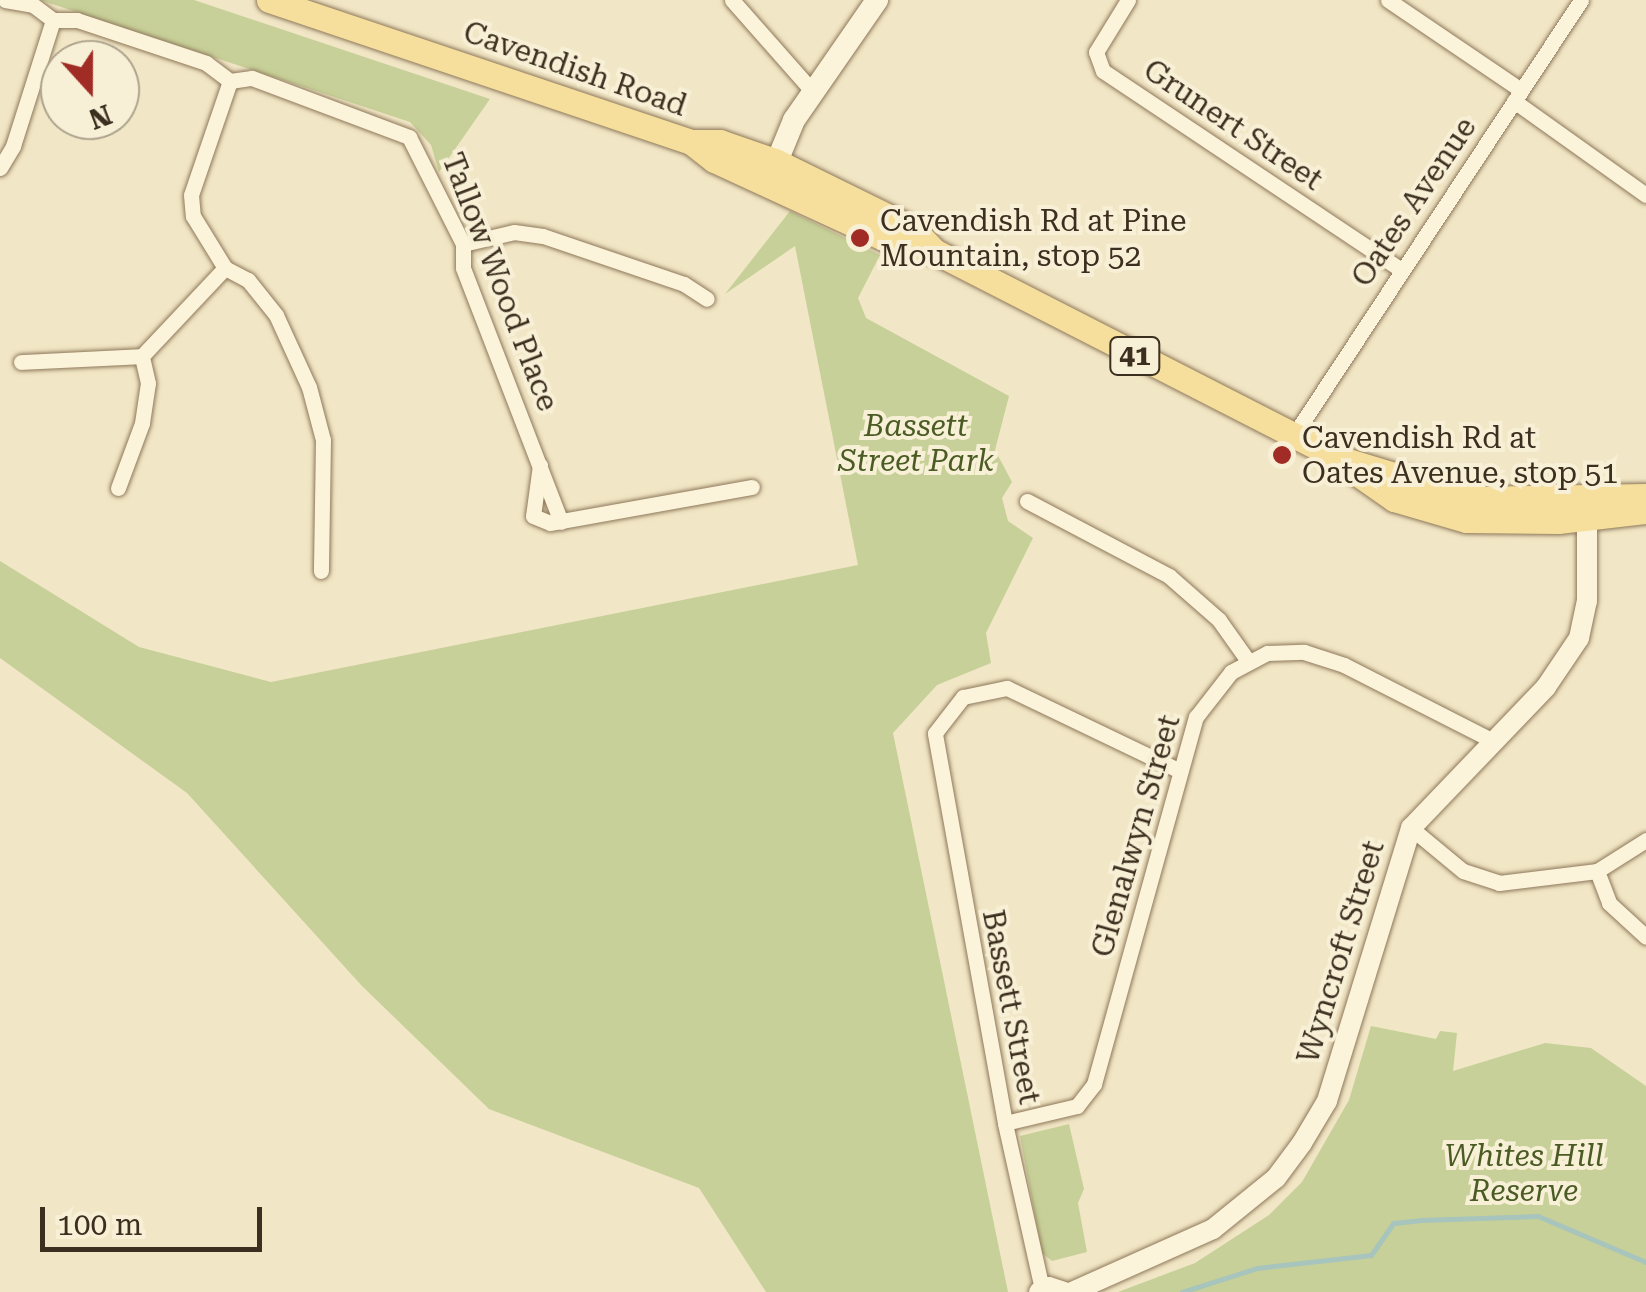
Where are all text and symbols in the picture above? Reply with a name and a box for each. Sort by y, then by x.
street label: Cavendish Road [459,14,691,124]
north arrow [40,40,140,140]
street label: Grunert Street [1137,52,1329,198]
text: N [84,97,116,136]
street label: Oates Avenue [1344,110,1484,294]
street label: Tallow Wood Place [434,148,566,416]
place label: Cavendish Rd at Pine Mountain, stop 52 [880,203,1187,274]
marker: Cavendish Rd at Pine Mountain, stop 52 [849,227,871,249]
road number: 41 [1108,333,1162,379]
park label: Bassett Street Park [838,408,994,478]
place label: Cavendish Rd at Oates Avenue, stop 51 [1302,420,1618,490]
marker: Cavendish Rd at Oates Avenue, stop 51 [1271,444,1293,466]
street label: Glenalwyn Street [1084,711,1188,961]
street label: Wyncroft Street [1290,836,1392,1068]
street label: Bassett Street [975,907,1047,1107]
park label: Whites Hill Reserve [1444,1138,1604,1208]
scale bar [45,1187,268,1249]
text: 100 m [57,1207,142,1242]

